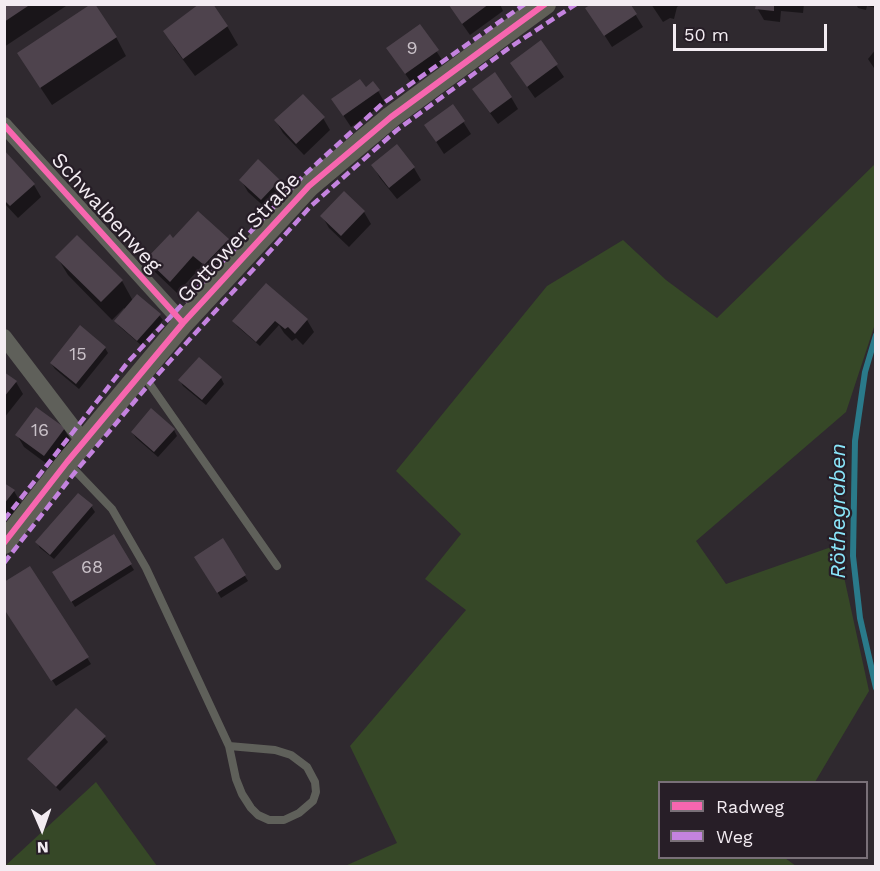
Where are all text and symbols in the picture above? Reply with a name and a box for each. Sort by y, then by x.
scale bar [676,12,830,50]
text: 50 m [684,24,729,45]
house number: 9 [406,38,418,60]
street label: Schwalbenweg [46,148,166,278]
street label: Gottower Straße [172,168,306,308]
house number: 15 [69,344,87,366]
house number: 16 [31,420,49,442]
water label: Röthegraben [826,443,852,579]
house number: 68 [81,557,103,579]
legend [658,781,868,859]
text: Radweg [716,796,784,817]
north arrow [12,799,72,859]
text: Weg [716,826,753,847]
text: N [36,838,49,857]

